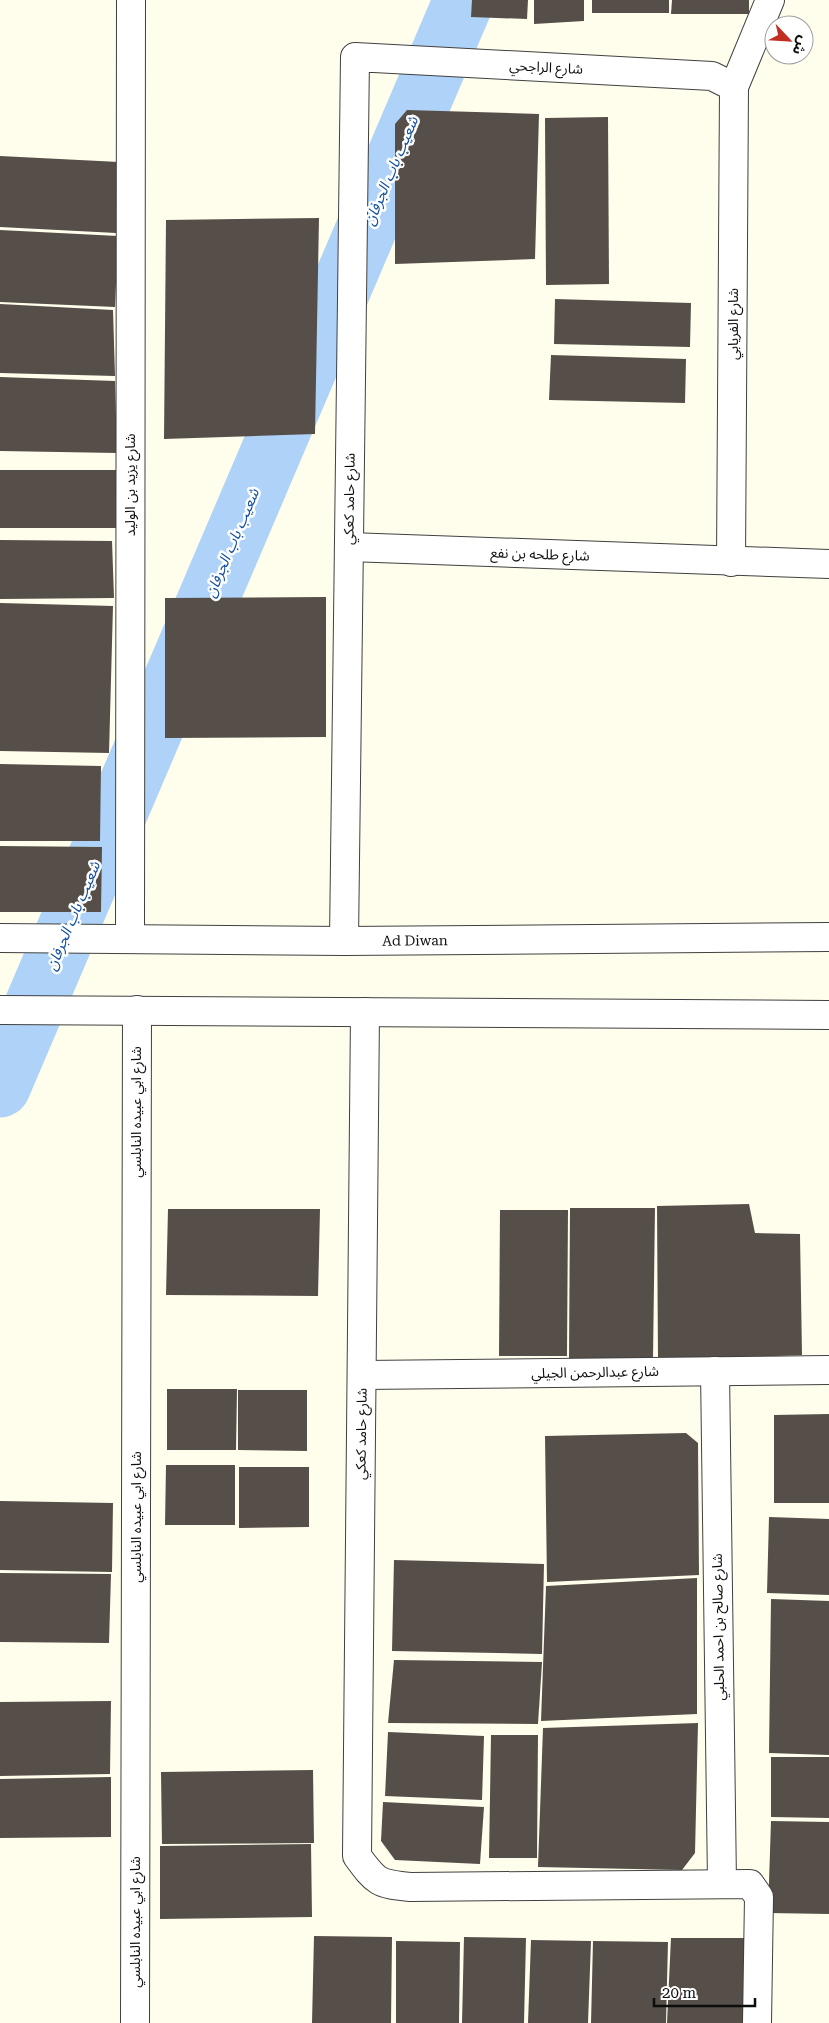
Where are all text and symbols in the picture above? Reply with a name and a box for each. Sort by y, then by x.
north arrow [764,15,814,65]
text: ش [789,33,812,58]
street label: شارع الراجحي [509,57,583,80]
water label: شعيب باب الجرفان [360,114,422,228]
street label: شارع الفريابي [725,288,744,360]
street label: شارع يزيد بن الوليد [122,434,141,536]
street label: شارع حامد كعكي [340,453,361,545]
water label: شعيب باب الجرفان [201,486,263,600]
street label: شارع طلحه بن نفع [490,544,590,567]
water label: شعيب باب الجرفان [42,859,104,973]
street label: Ad Diwan [382,932,448,949]
street label: شارع ابي عبيده النابلسي [128,1046,147,1178]
street label: شارع عبدالرحمن الجيلي [531,1363,659,1384]
street label: شارع حامد كعكي [352,1388,373,1480]
street label: شارع ابي عبيده النابلسي [128,1451,147,1583]
street label: شارع صالح بن احمد الحلبي [709,1553,731,1701]
street label: شارع ابي عبيده النابلسي [127,1856,146,1988]
scale bar [654,1976,755,2008]
text: 20 m [662,1984,697,2002]

